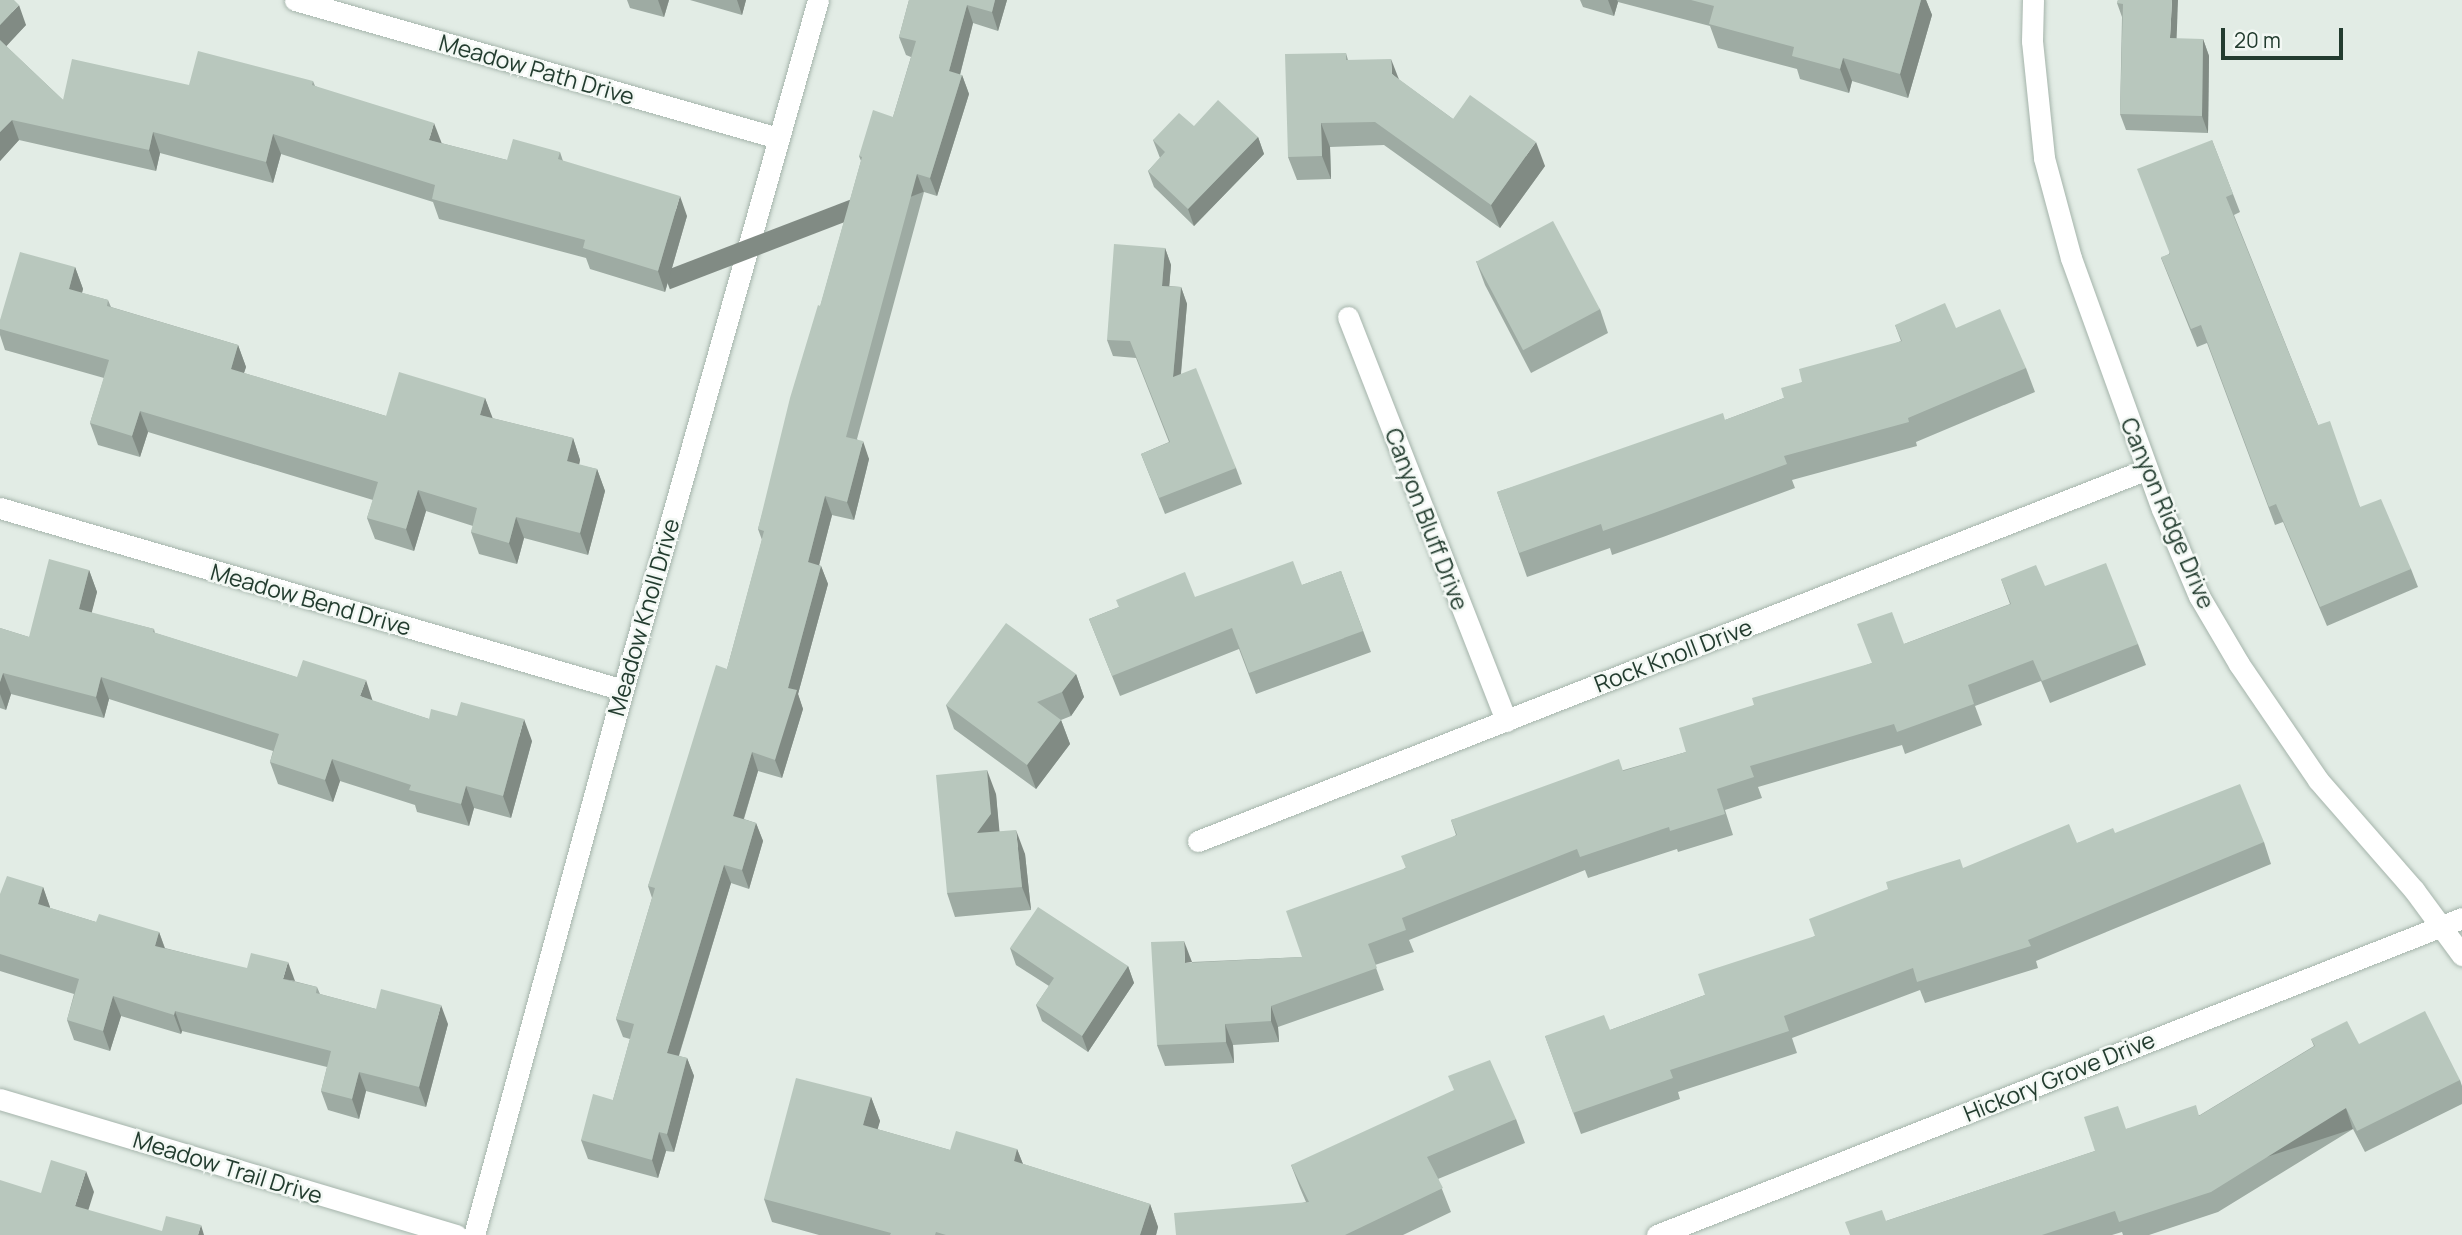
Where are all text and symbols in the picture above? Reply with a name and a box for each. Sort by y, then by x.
scale bar [2224,14,2346,58]
text: 20 m [2234,26,2281,54]
street label: Meadow Path Drive [436,28,638,110]
street label: Canyon Ridge Drive [2115,413,2221,613]
street label: Canyon Bluff Drive [1380,424,1474,614]
street label: Meadow Knoll Drive [602,515,684,719]
street label: Meadow Bend Drive [208,557,414,641]
street label: Rock Knoll Drive [1590,612,1756,698]
street label: Hickory Grove Drive [1959,1025,2159,1127]
street label: Meadow Trail Drive [130,1125,326,1209]

